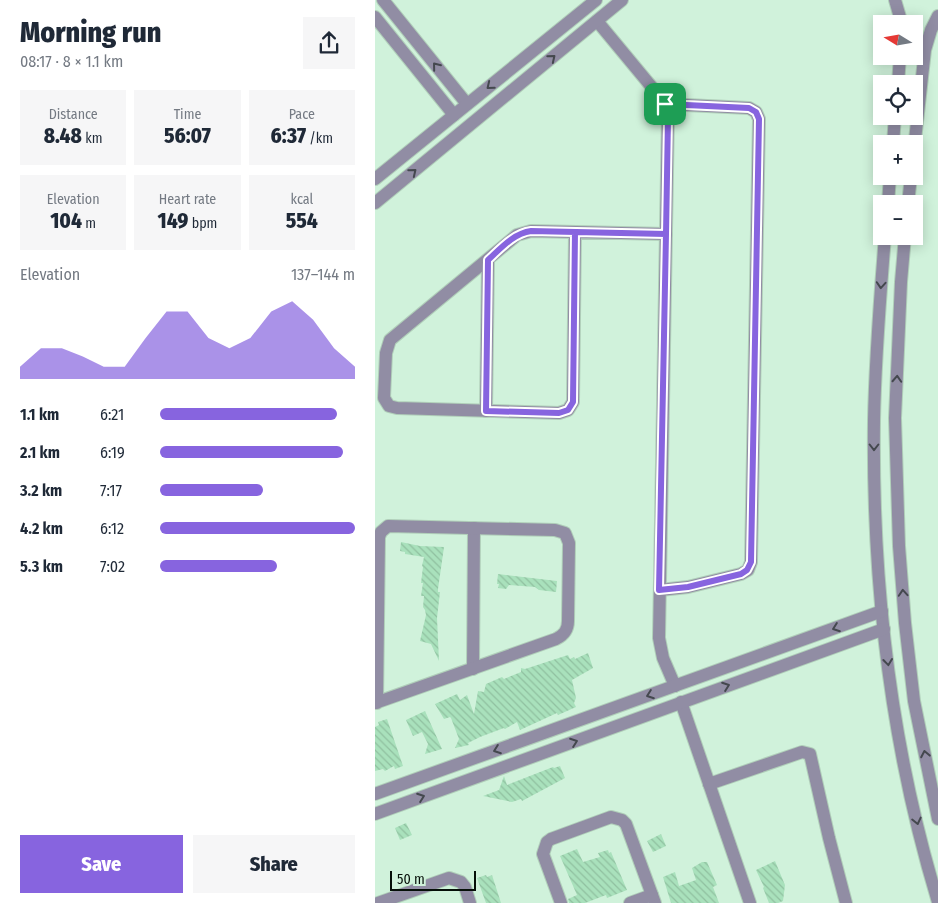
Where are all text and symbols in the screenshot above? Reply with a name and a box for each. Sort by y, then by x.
north arrow [873,15,923,65]
map controls [873,15,923,245]
text: Morning run [20,16,161,49]
button: share [303,17,355,69]
text: 08:17 · 8 × 1.1 km [20,52,123,71]
one-way arrow [546,55,555,64]
one-way arrow [433,63,442,72]
button: locate [873,75,923,125]
one-way arrow [487,80,496,88]
pin [644,83,686,125]
icon: arrive [651,90,679,118]
text: Distance [49,106,98,123]
text: Time [174,106,201,123]
text: Pace [289,106,315,123]
text: 8.48 [44,123,82,149]
text: 56:07 [164,123,211,149]
text: 6:37 [271,123,306,149]
text: km [82,130,102,147]
text: /km [306,130,333,147]
button: + [873,135,923,185]
one-way arrow [407,169,416,177]
text: Elevation [47,191,100,208]
text: Heart rate [159,191,216,208]
text: kcal [290,191,313,208]
button: − [873,195,923,245]
text: 104 [50,208,82,234]
text: 149 [158,208,188,234]
text: 554 [286,208,318,234]
text: m [82,215,96,232]
text: bpm [188,215,217,232]
text: Elevation [20,265,80,284]
text: 137–144 m [291,265,355,284]
one-way arrow [876,281,887,289]
one-way arrow [892,374,902,382]
text: 1.1 km [20,405,59,424]
text: 6:21 [100,405,124,424]
text: 2.1 km [20,443,60,462]
text: 6:19 [100,443,125,462]
one-way arrow [869,444,879,451]
text: 3.2 km [20,481,62,500]
text: 7:17 [100,481,122,500]
text: 4.2 km [20,519,63,538]
text: 6:12 [100,519,124,538]
text: 5.3 km [20,557,63,576]
text: 7:02 [100,557,125,576]
one-way arrow [897,589,908,597]
one-way arrow [832,622,841,632]
one-way arrow [882,658,893,666]
one-way arrow [721,682,730,692]
one-way arrow [646,689,655,699]
one-way arrow [569,738,577,748]
one-way arrow [493,744,502,754]
one-way arrow [920,750,931,759]
one-way arrow [416,793,425,803]
one-way arrow [911,817,922,826]
button: Save [20,835,183,893]
button: Share [193,835,355,893]
scale bar [390,868,476,891]
text: 50 m [397,871,425,888]

